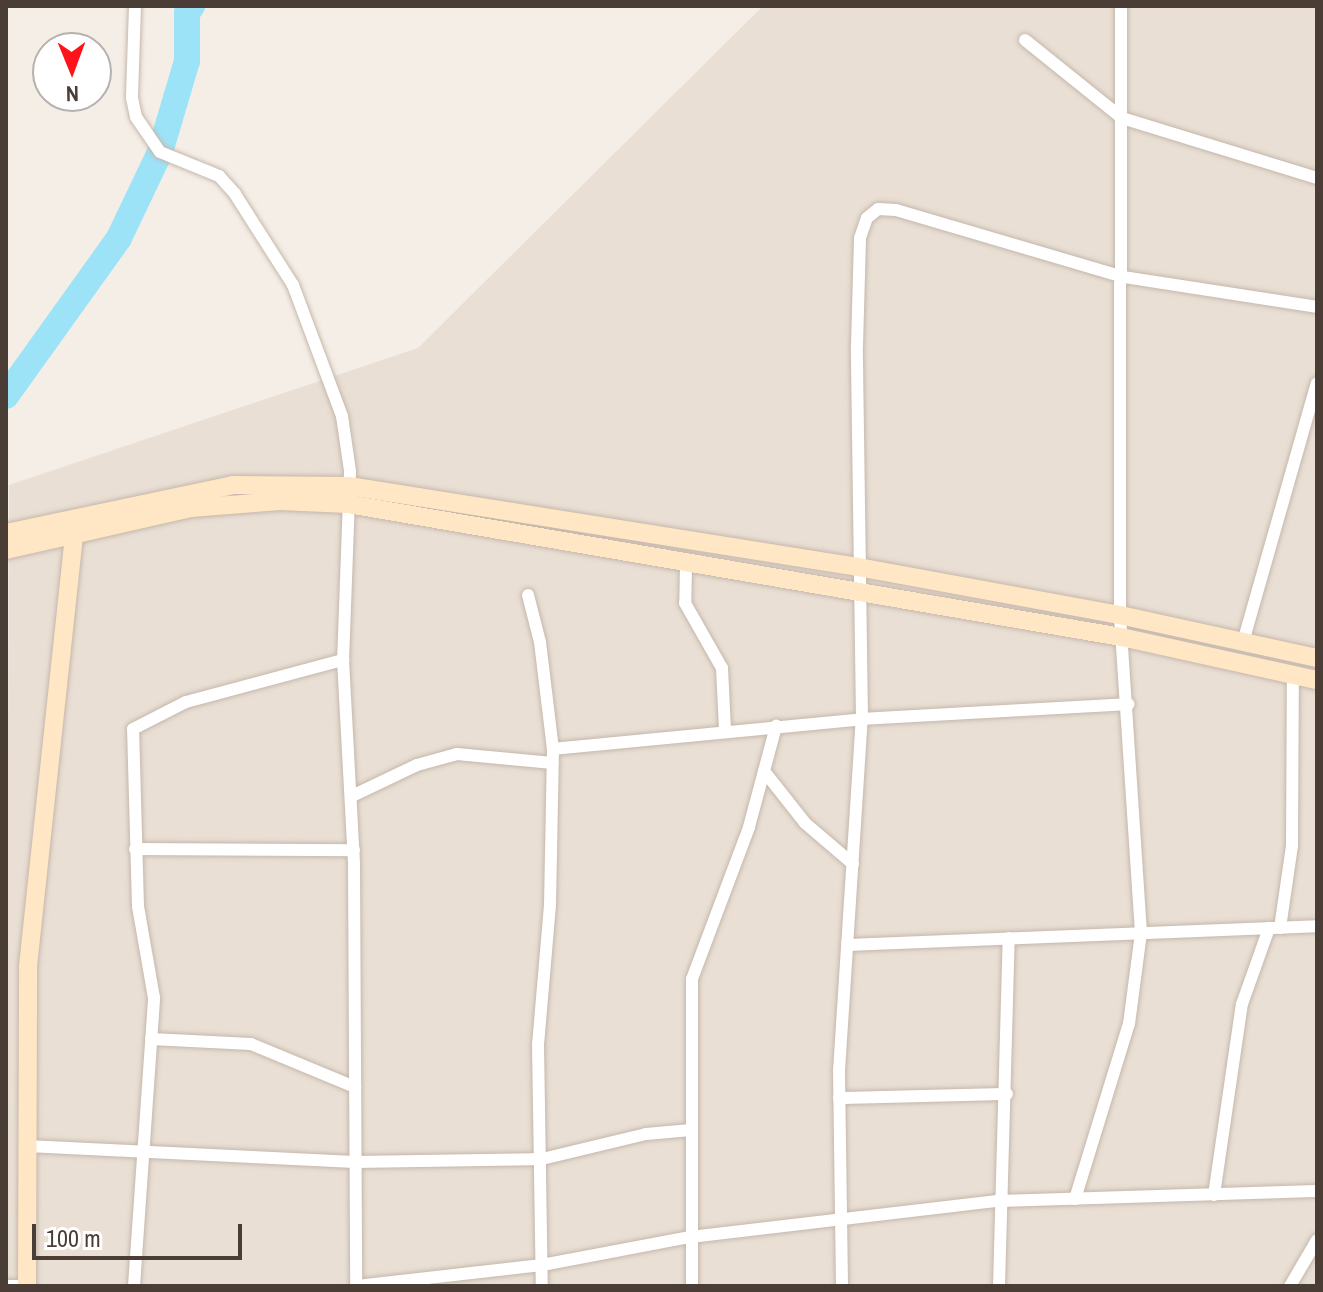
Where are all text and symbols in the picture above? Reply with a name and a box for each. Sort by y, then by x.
north arrow [32,32,112,112]
text: N [66,79,79,109]
scale bar [36,1208,246,1258]
text: 100 m [46,1222,101,1254]

